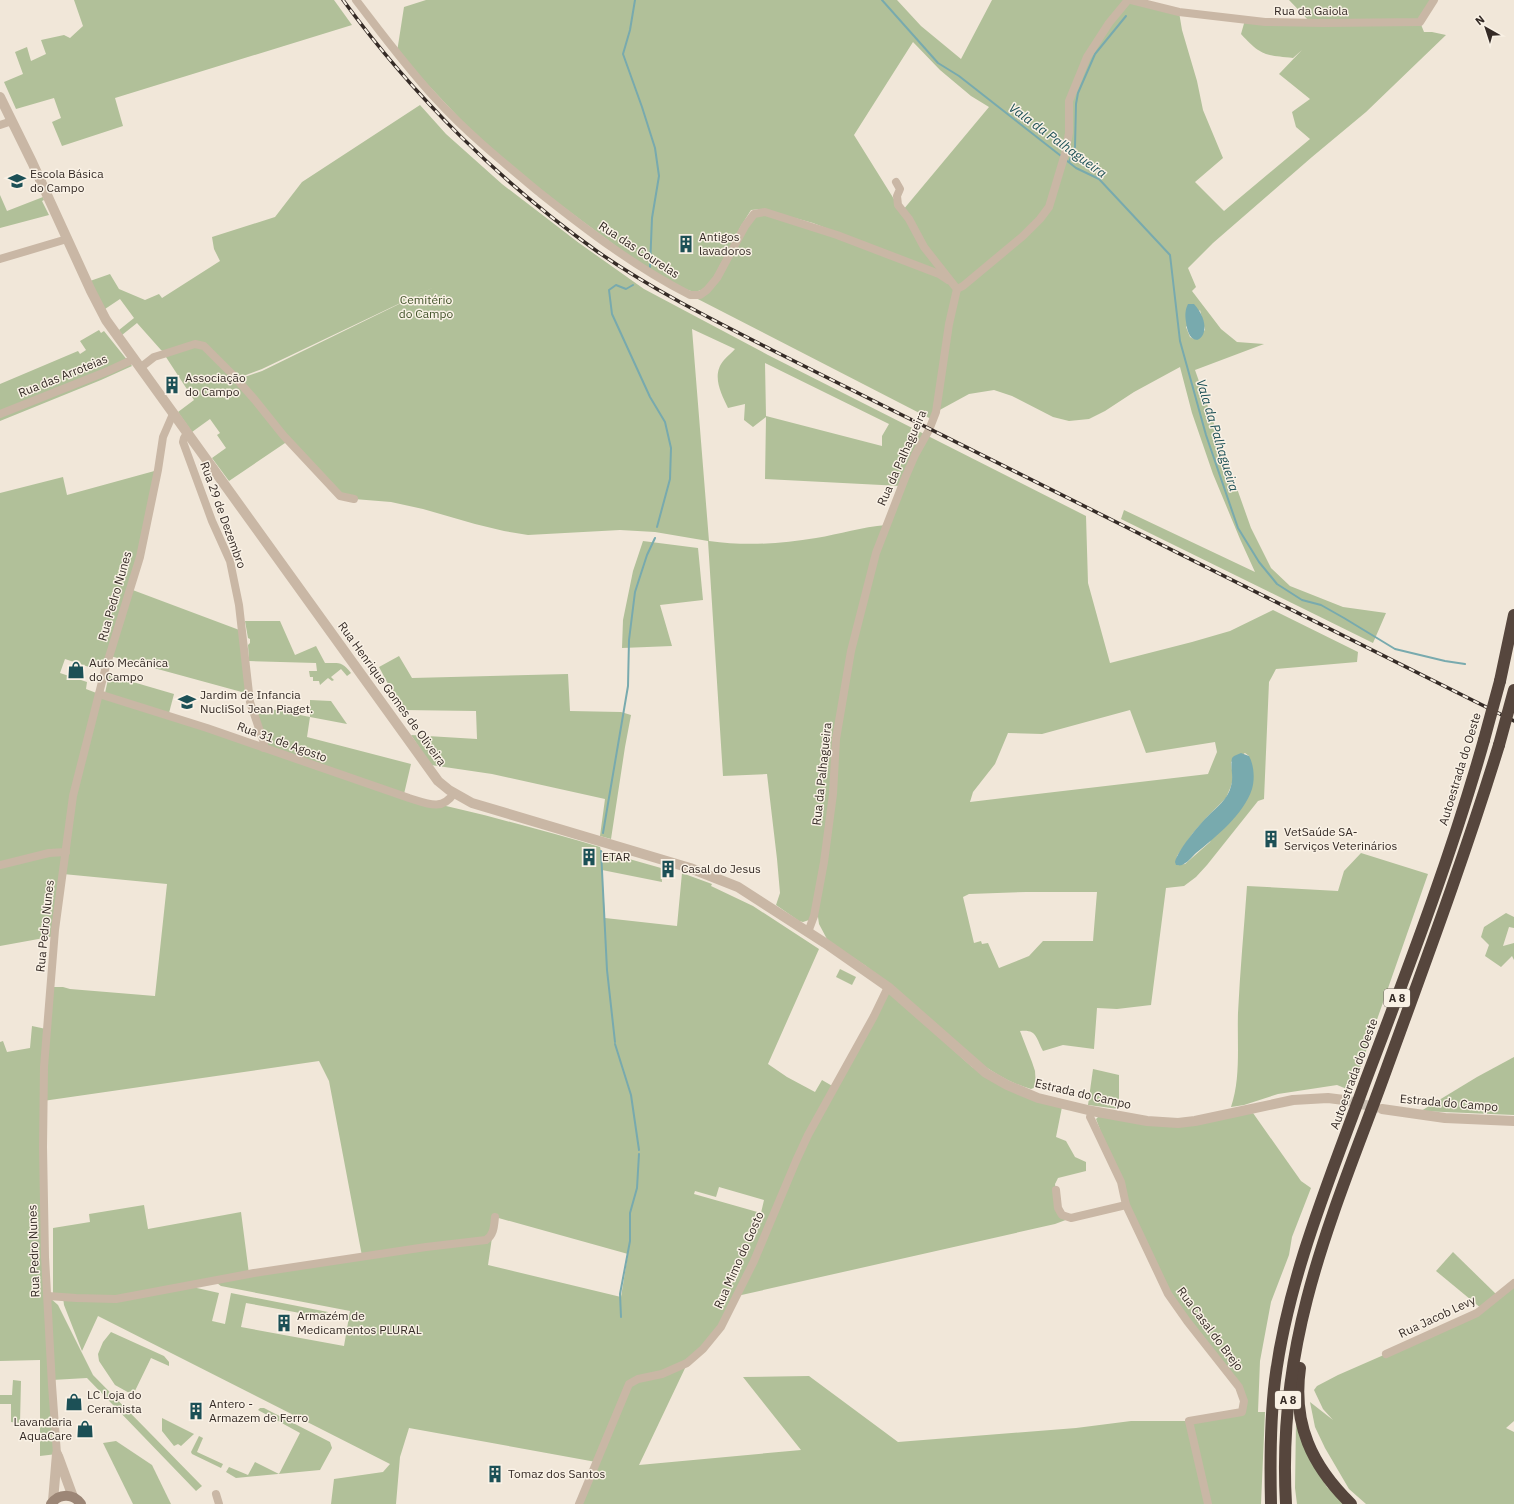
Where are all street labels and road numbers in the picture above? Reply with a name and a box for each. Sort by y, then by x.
street label: Rua da Gaiola [1274,3,1349,18]
street label: Rua das Courelas [596,218,683,281]
street label: Rua das Arroteias [16,351,110,400]
street label: Rua da Palhagueira [874,407,930,508]
street label: Rua 29 de Dezembro [197,459,250,570]
street label: Rua Pedro Nunes [95,549,135,643]
street label: Rua Henrique Gomes de Oliveira [335,619,450,769]
street label: Autoestrada do Oeste [1435,710,1484,827]
street label: Rua 31 de Agosto [235,718,329,765]
street label: Rua da Palhagueira [809,721,834,826]
street label: Rua Pedro Nunes [32,879,57,973]
road number: A 8 [1384,989,1410,1007]
street label: Autoestrada do Oeste [1326,1016,1381,1131]
street label: Estrada do Campo [1033,1075,1133,1112]
street label: Estrada do Campo [1399,1091,1499,1114]
street label: Rua Pedro Nunes [24,1204,43,1298]
street label: Rua Mimo do Gosto [710,1209,767,1311]
street label: Rua Casal do Brejo [1174,1284,1247,1374]
street label: Rua Jacob Levy [1396,1292,1478,1341]
road number: A 8 [1275,1391,1301,1409]

